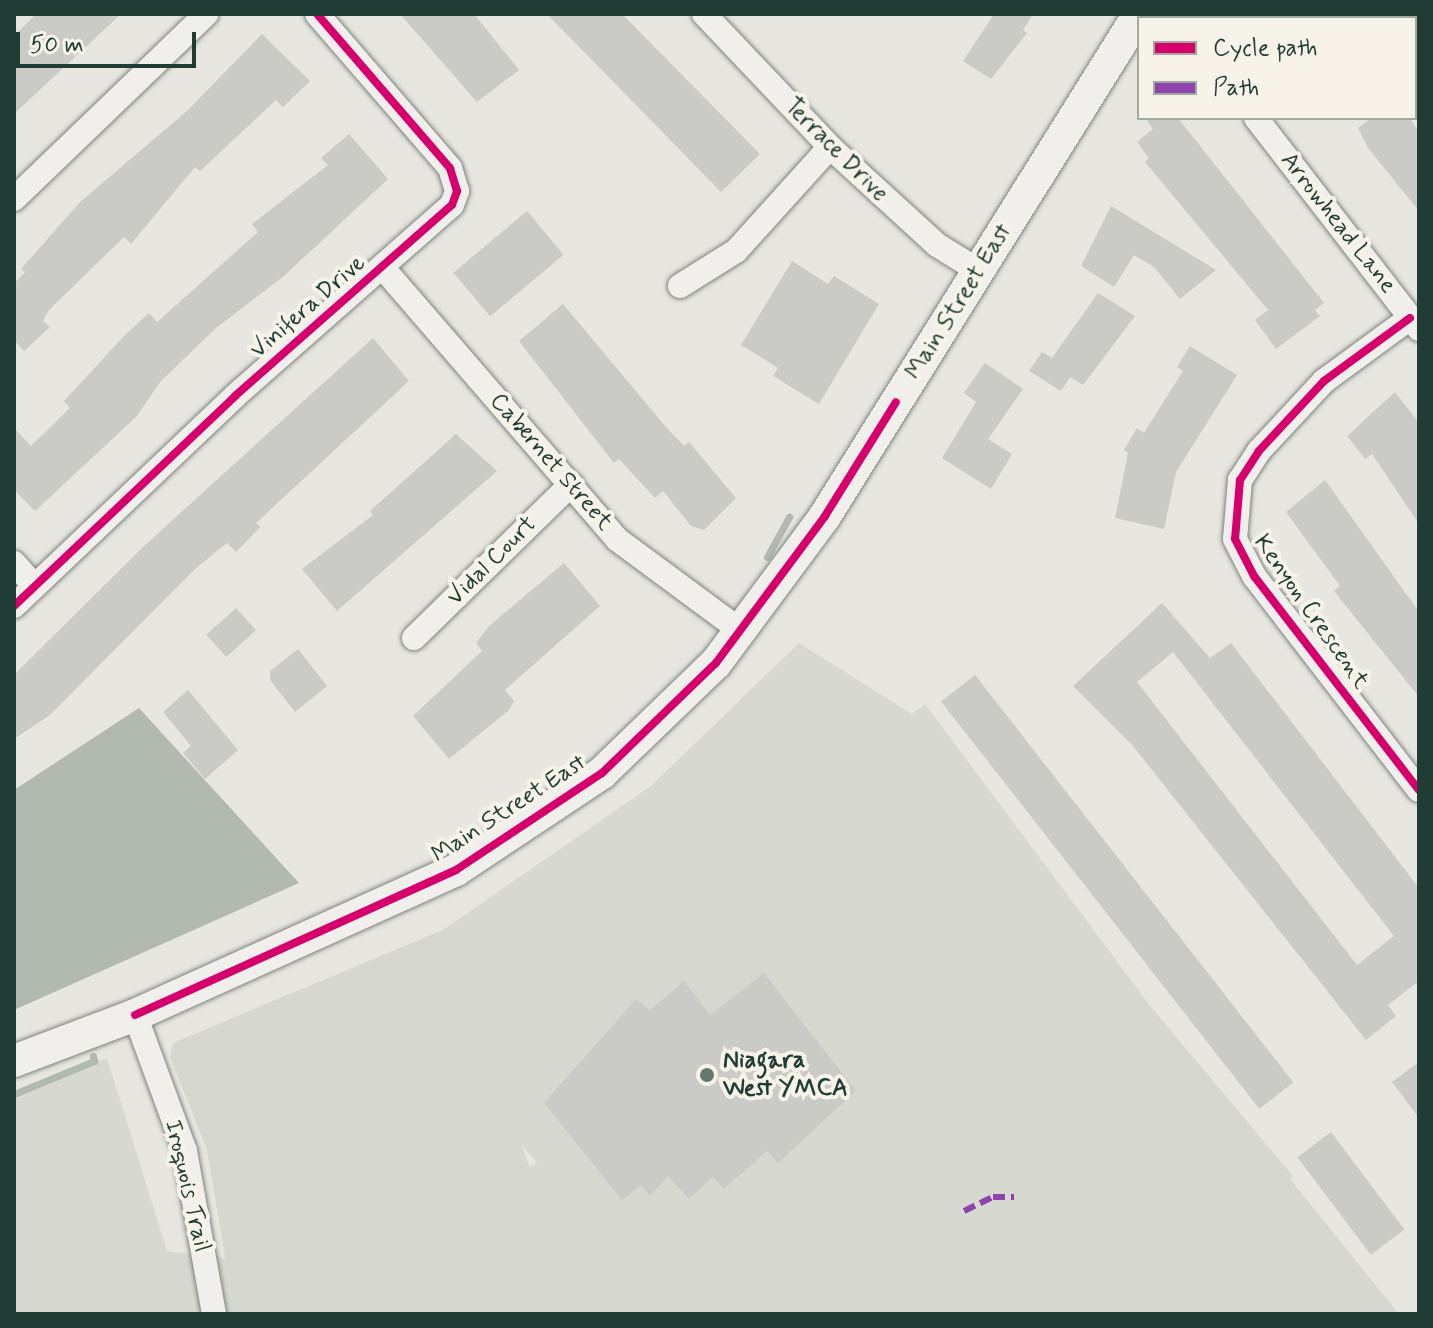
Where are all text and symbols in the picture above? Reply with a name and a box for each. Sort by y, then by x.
scale bar [20,16,200,66]
legend [1137,16,1417,120]
text: 50 m [30,30,84,61]
text: Cycle path [1213,33,1318,64]
text: Path [1213,73,1259,104]
street label: Terrace Drive [778,92,894,208]
street label: Arrowhead Lane [1275,148,1401,298]
street label: Main Street East [900,220,1018,384]
street label: Vinifera Drive [245,250,371,364]
street label: Cabernet Street [483,387,619,537]
street label: Vidal Court [442,511,542,611]
street label: Kenyon Crescent [1250,533,1372,691]
street label: Main Street East [427,749,591,869]
place label: Niagara West YMCA [723,1047,848,1103]
marker: Niagara West YMCA [698,1066,716,1084]
street label: Iroquois Trail [158,1119,216,1253]

